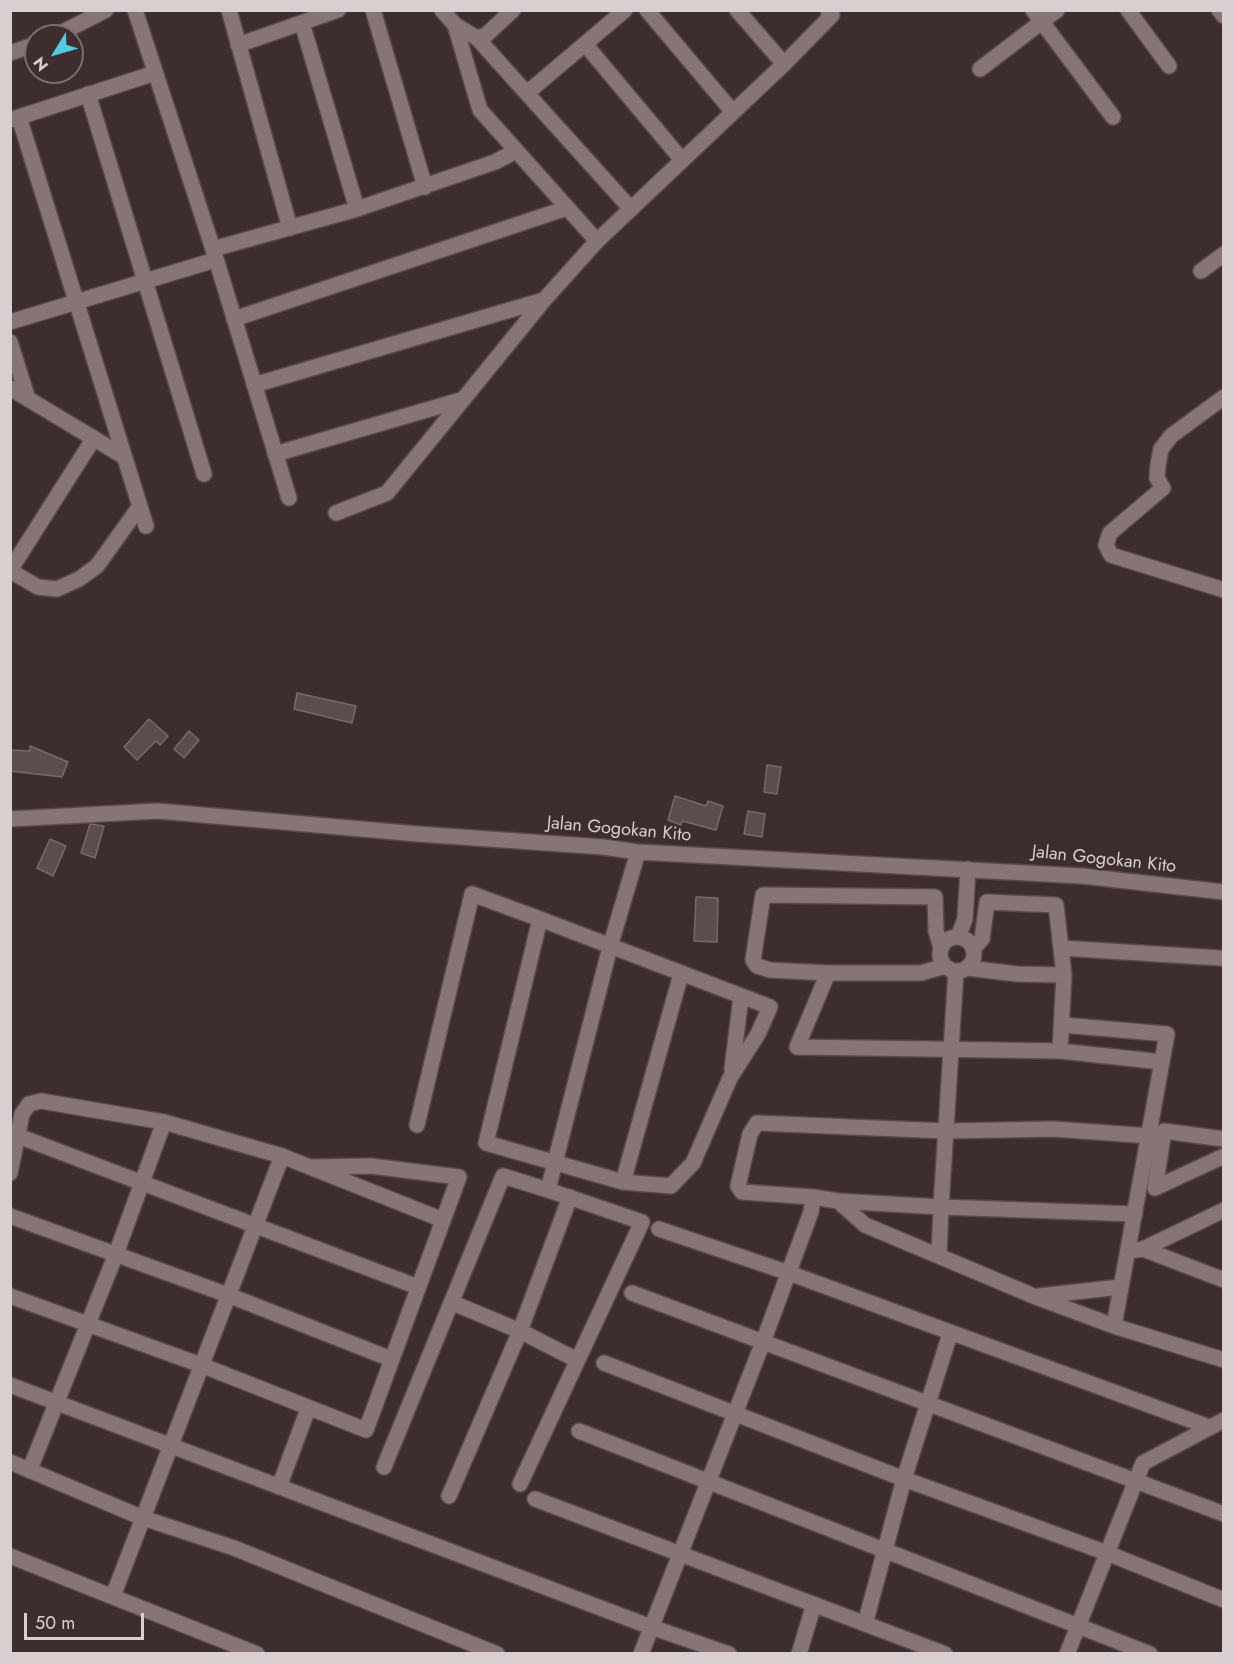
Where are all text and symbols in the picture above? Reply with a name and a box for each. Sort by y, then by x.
north arrow [24,24,84,84]
text: N [28,52,54,76]
street label: Jalan Gogokan Kito [546,813,692,847]
street label: Jalan Gogokan Kito [1031,842,1177,878]
scale bar [27,1601,147,1639]
text: 50 m [35,1610,75,1636]

